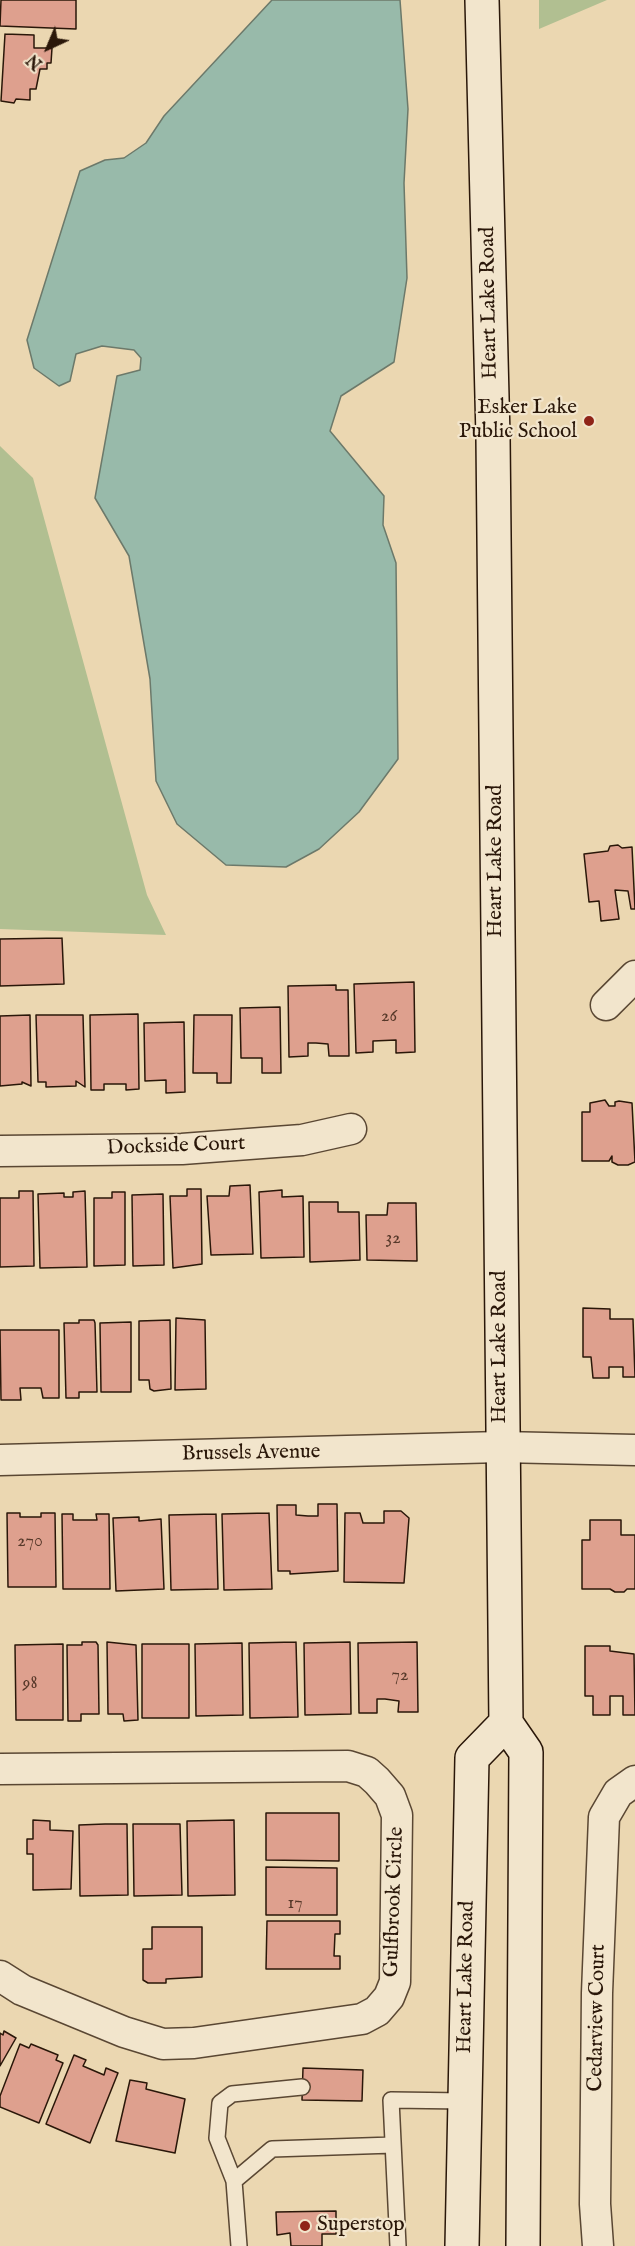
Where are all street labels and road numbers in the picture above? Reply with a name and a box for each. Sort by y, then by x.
street label: Heart Lake Road [476,226,504,380]
street label: Heart Lake Road [484,785,510,937]
street label: Dockside Court [106,1132,246,1162]
street label: Heart Lake Road [488,1271,514,1423]
street label: Brussels Avenue [181,1440,321,1468]
street label: Gulfbrook Circle [380,1826,410,1978]
street label: Heart Lake Road [453,1900,481,2054]
street label: Cedarview Court [584,1944,612,2092]

